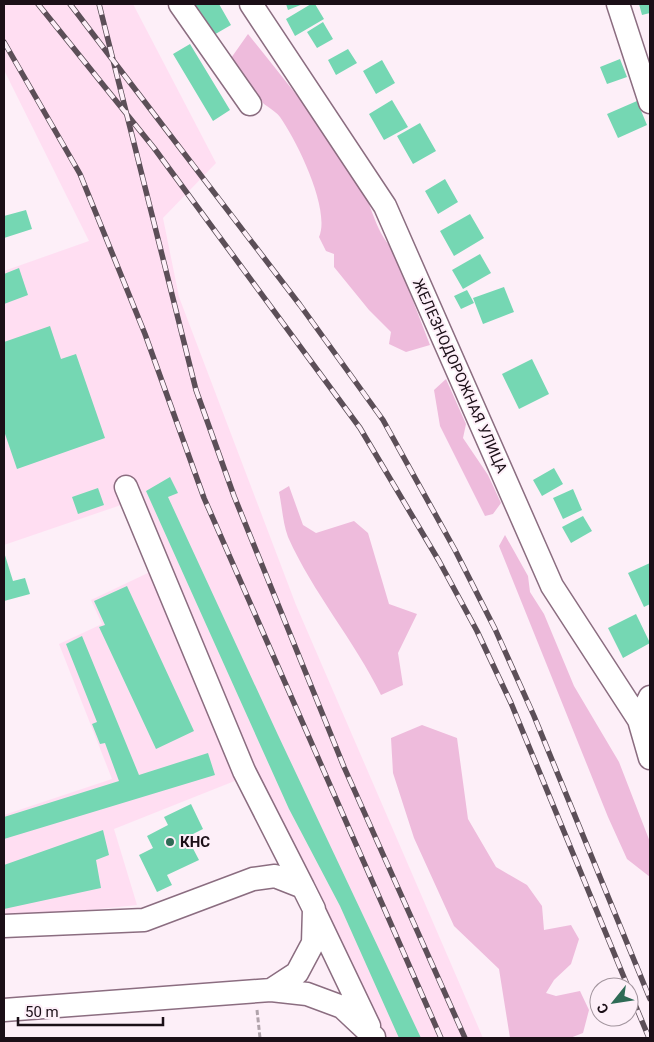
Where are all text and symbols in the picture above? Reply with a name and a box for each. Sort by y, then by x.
street label: ЖЕЛЕЗНОДОРОЖНАЯ УЛИЦА [409,276,511,476]
place label: КНС [180,833,210,851]
marker: КНС [164,836,176,848]
north arrow [589,977,639,1027]
scale bar [18,994,162,1026]
text: С [594,1001,612,1016]
text: 50 m [25,1003,59,1021]

